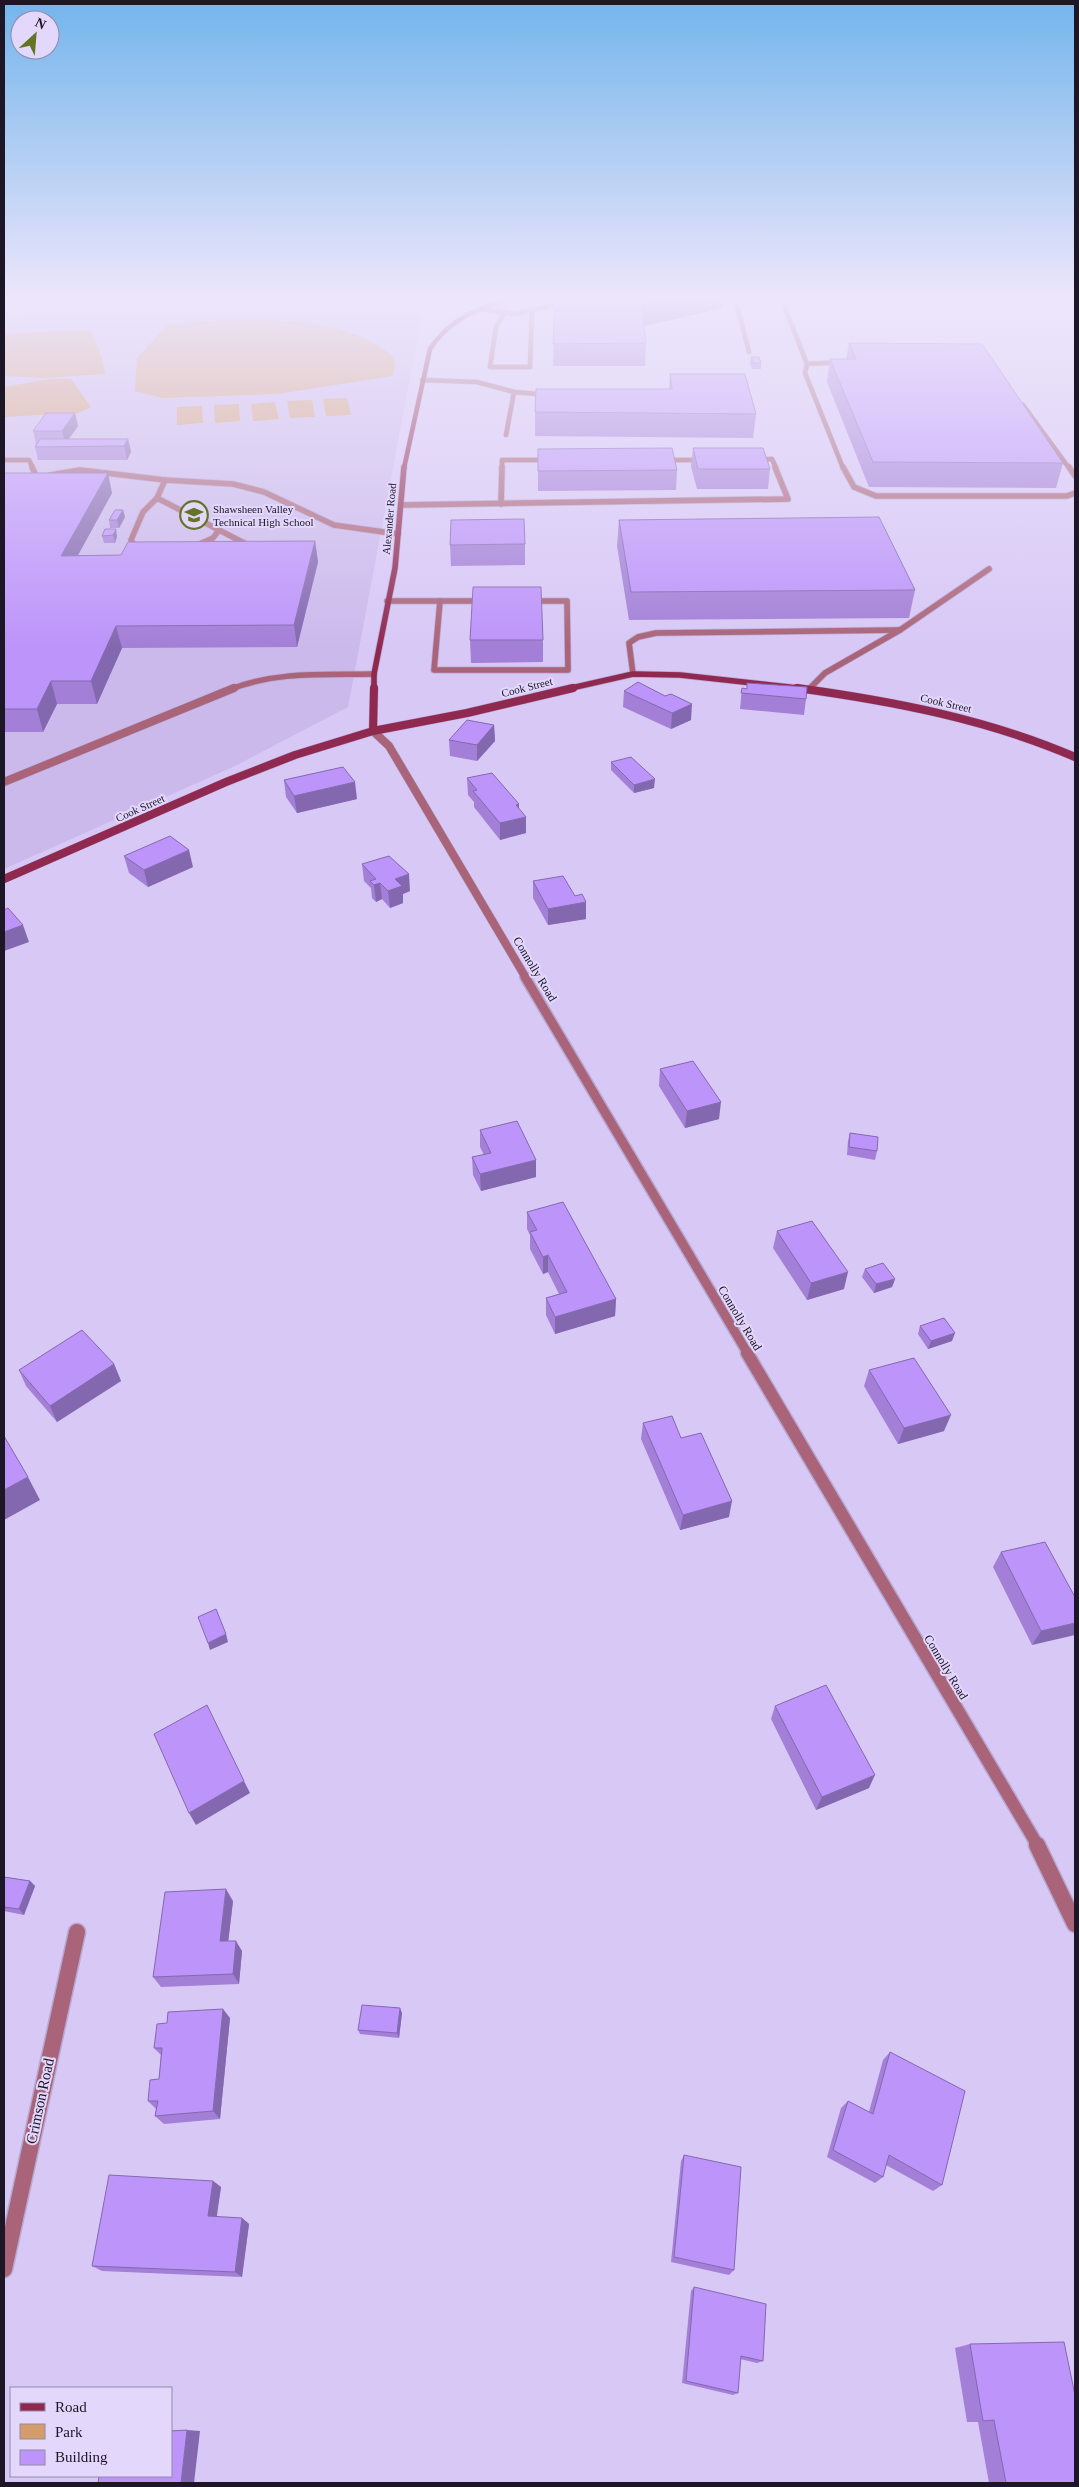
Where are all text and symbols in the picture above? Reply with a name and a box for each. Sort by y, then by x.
north arrow [10,10,60,60]
text: N [33,15,48,33]
street label: Alexander Road [380,482,398,555]
school or university icon: Shawsheen Valley Technical High School [179,500,209,530]
place label: Shawsheen Valley Technical High School [213,503,314,528]
street label: Cook Street [500,675,554,699]
street label: Cook Street [919,691,973,715]
street label: Cook Street [114,792,166,824]
street label: Connolly Road [510,934,560,1004]
street label: Connolly Road [715,1283,765,1353]
street label: Connolly Road [921,1632,971,1702]
street label: Crimson Road [23,2056,57,2145]
legend [10,2387,172,2477]
text: Road [55,2399,87,2415]
text: Park [55,2424,83,2440]
text: Building [55,2449,108,2465]

